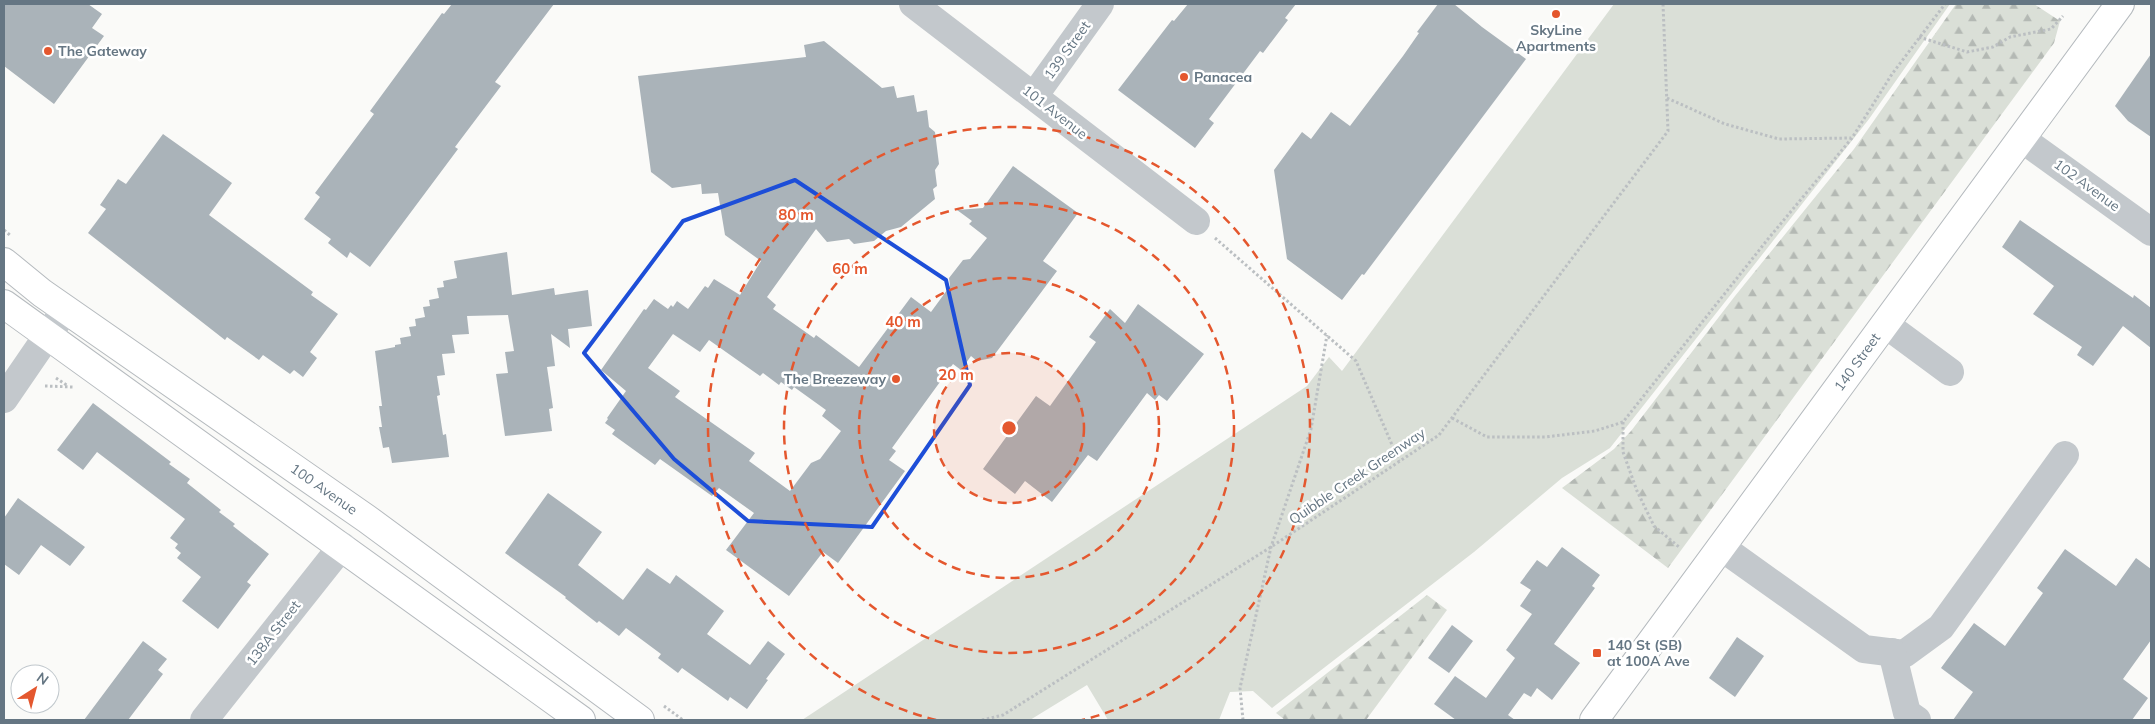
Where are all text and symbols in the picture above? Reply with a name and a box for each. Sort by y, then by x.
marker: SkyLine Apartments [1550,8,1562,20]
street label: 139 Street [1040,17,1094,83]
place label: SkyLine Apartments [1516,21,1596,55]
place label: The Gateway [58,42,147,60]
marker: The Gateway [42,45,54,57]
place label: Panacea [1194,68,1252,86]
marker: Panacea [1178,71,1190,83]
street label: 101 Avenue [1019,81,1091,143]
street label: 102 Avenue [2050,155,2124,215]
text: 80 m [778,205,814,224]
text: 60 m [832,259,868,278]
text: 40 m [885,312,921,331]
street label: 140 Street [1830,329,1884,395]
text: 20 m [938,365,974,384]
place label: The Breezeway [784,370,886,388]
marker: The Breezeway [890,373,902,385]
centre of rings [1000,419,1018,437]
street label: Quibble Creek Greenway [1285,423,1429,528]
street label: 100 Avenue [287,459,361,519]
street label: 138A Street [242,597,304,669]
place label: 140 St (SB) at 100A Ave [1607,636,1690,670]
marker: 140 St (SB) at 100A Ave [1591,647,1603,659]
north arrow [10,664,60,714]
text: N [33,668,52,689]

